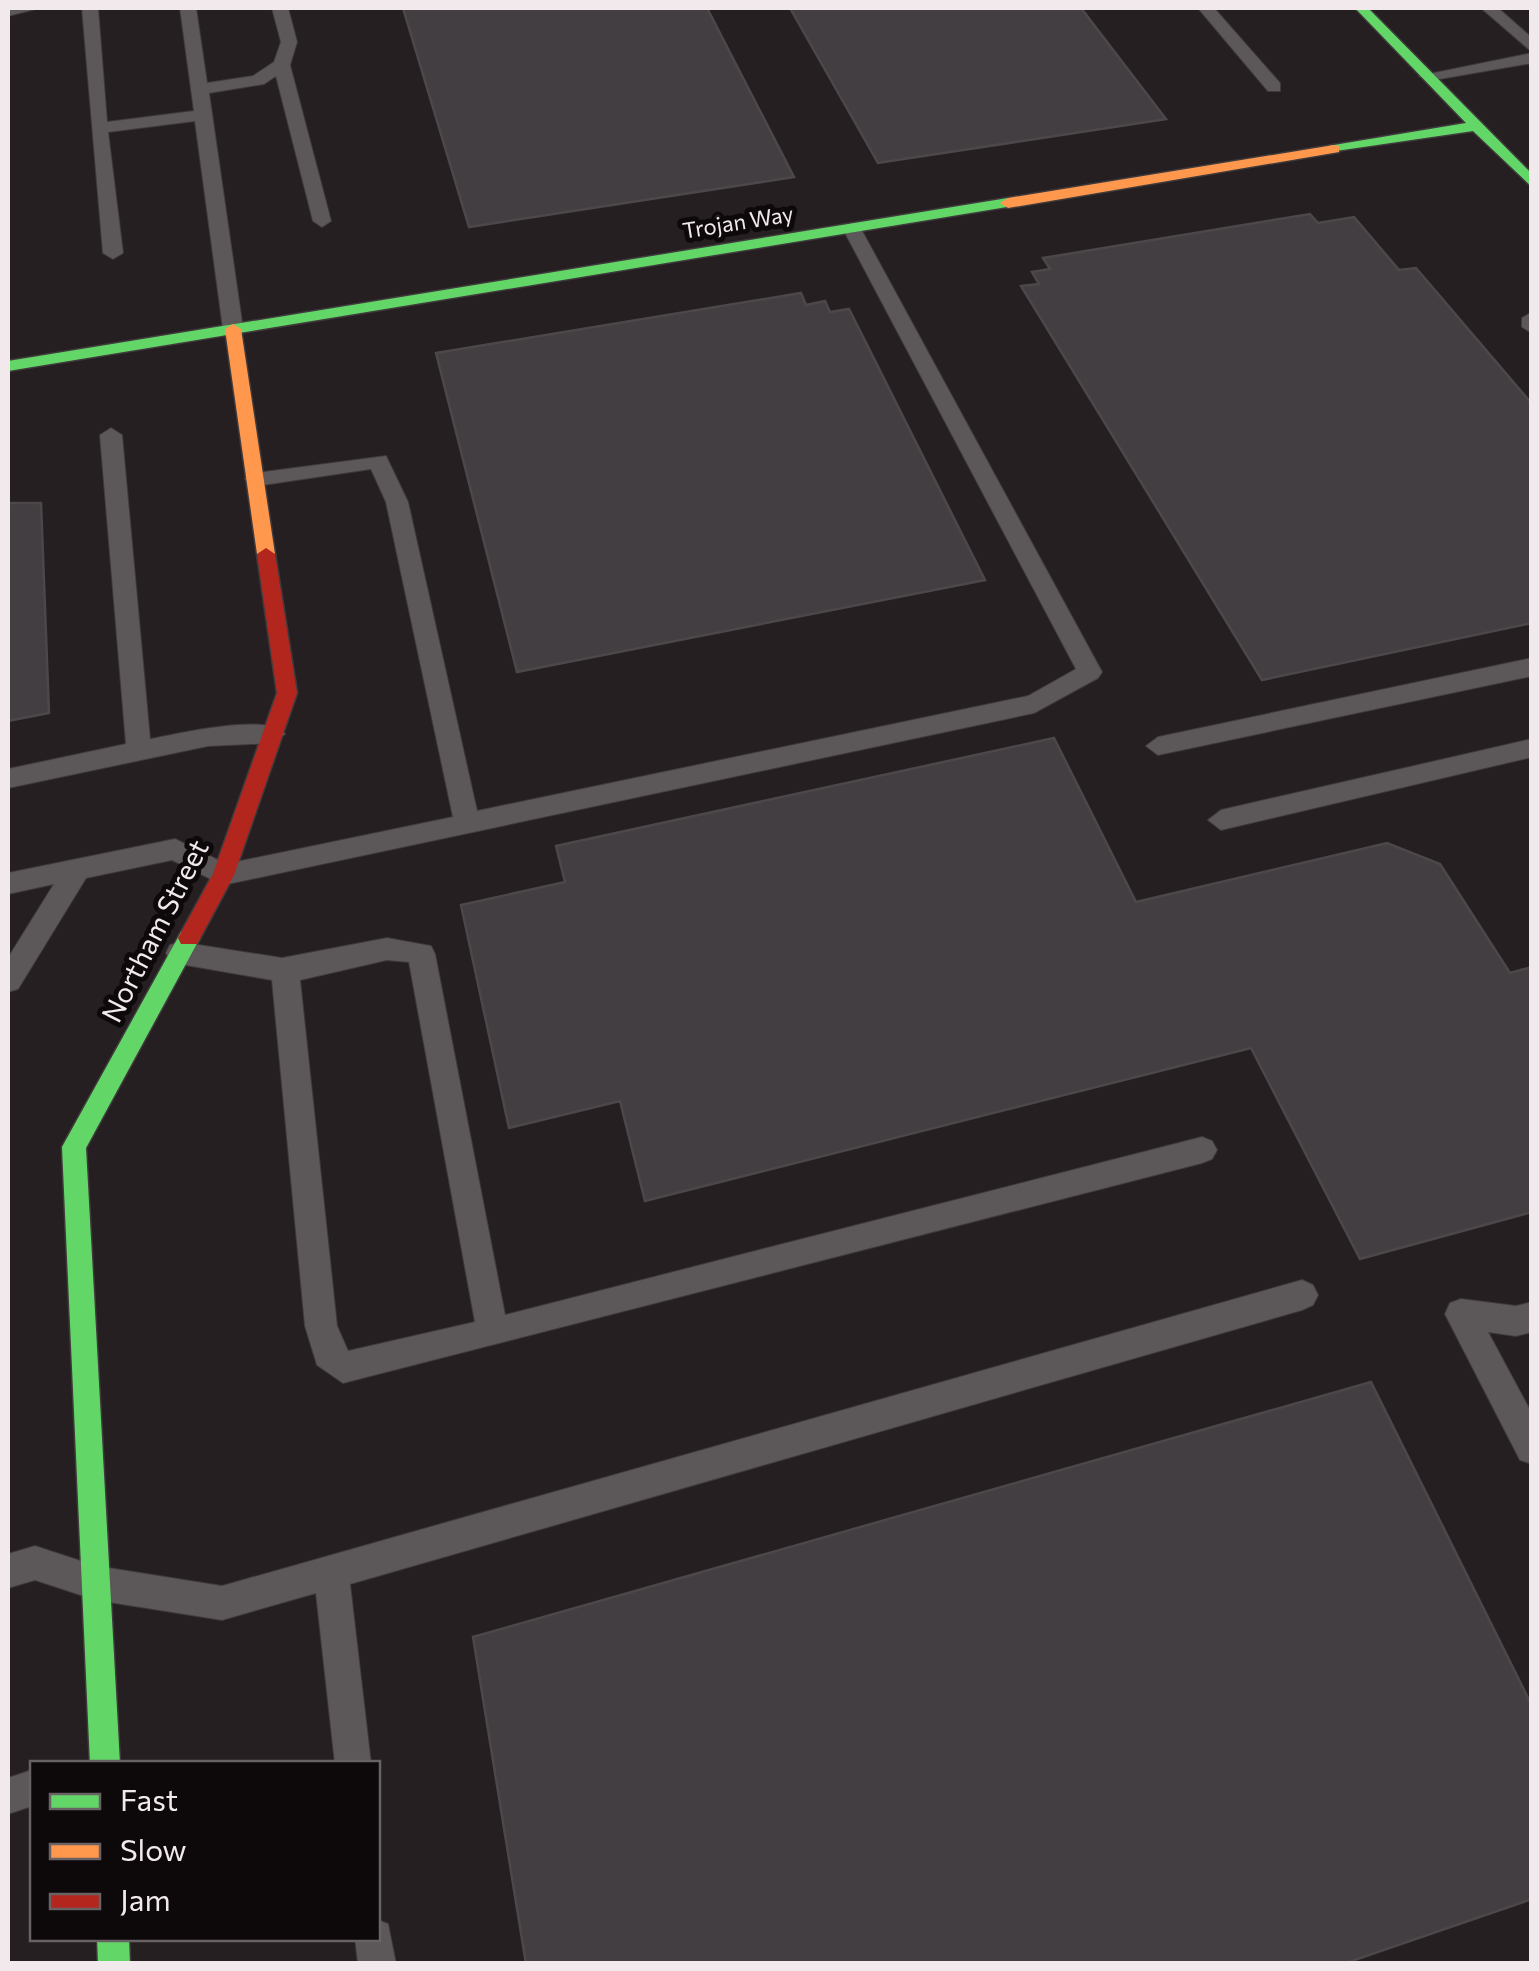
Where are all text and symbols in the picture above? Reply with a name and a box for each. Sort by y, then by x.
street label: Trojan Way [681,199,795,244]
street label: Northam Street [94,834,215,1027]
legend [30,1761,380,1941]
text: Fast [120,1780,178,1817]
text: Slow [120,1830,187,1867]
text: Jam [120,1880,171,1917]

